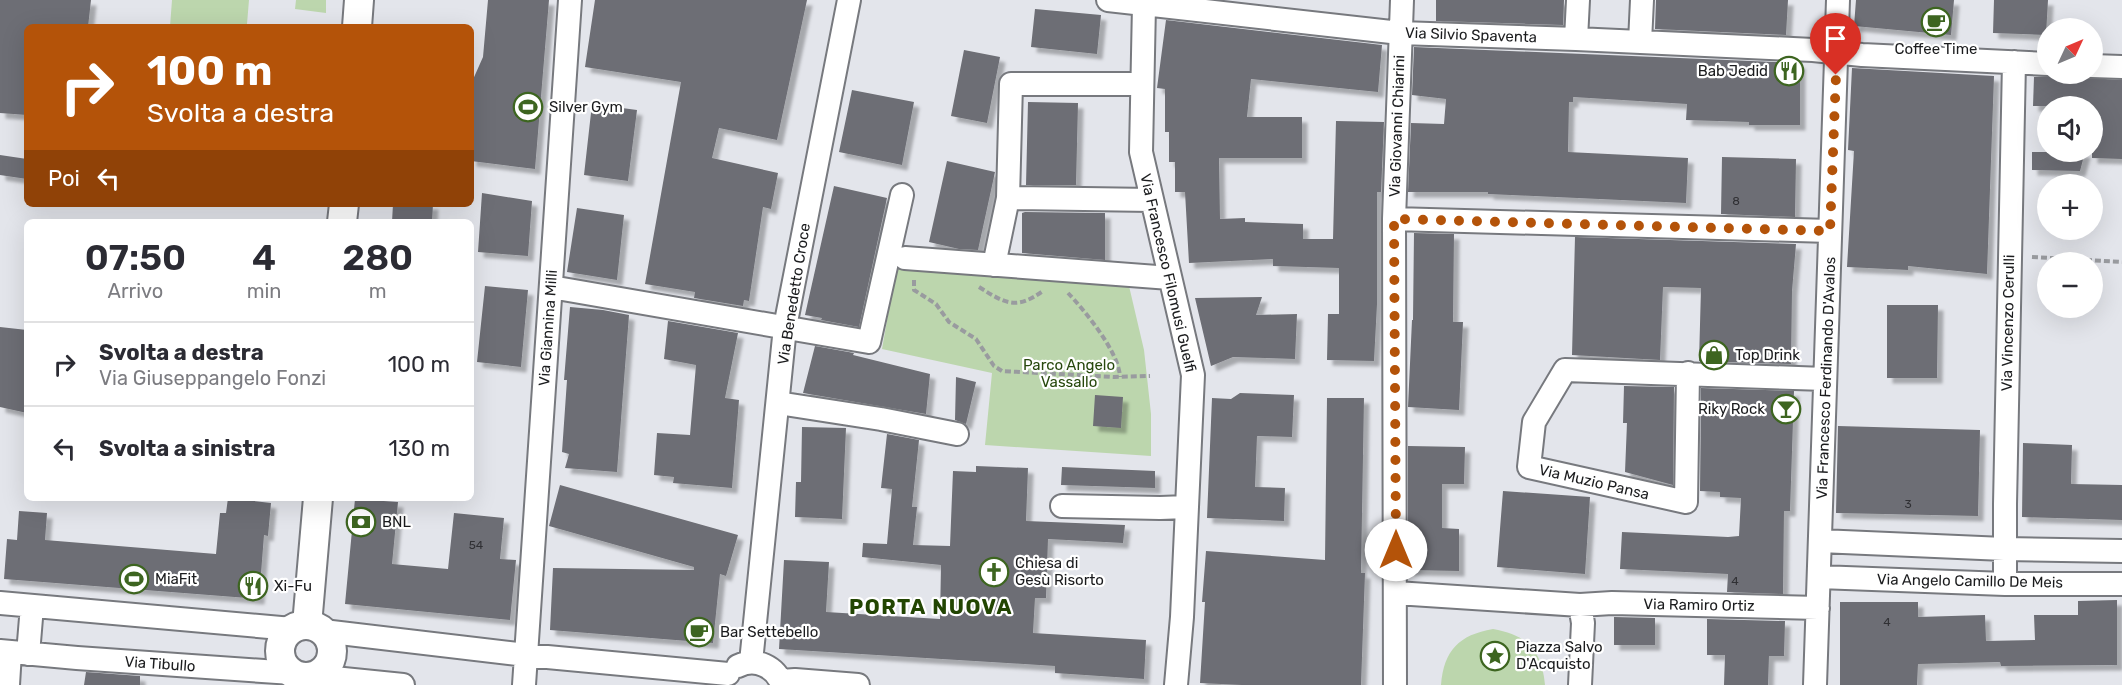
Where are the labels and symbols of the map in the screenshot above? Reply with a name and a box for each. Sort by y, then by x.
cafe icon: Coffee Time [1920,6,1952,38]
pin [1810,13,1861,75]
north arrow [2037,18,2103,84]
street label: Via Silvio Spaventa [1405,24,1537,46]
place label: Coffee Time [1895,40,1977,58]
street label: Via Giovanni Chiarini [1386,55,1408,197]
restaurant icon: Bab Jedid [1773,55,1805,87]
place label: Bab Jedid [1698,62,1768,80]
sports icon: Silver Gym [512,91,544,123]
place label: Silver Gym [549,98,623,116]
street label: Via Francesco Filomusi Guelfi [1136,172,1200,374]
house number: 8 [1732,194,1740,208]
street label: Via Benedetto Croce [774,222,814,366]
street label: Via Vincenzo Cerulli [1998,254,2018,392]
street label: Via Francesco Ferdinando D'Avalos [1813,256,1839,500]
street label: Via Giannina Milli [535,269,561,387]
shop icon: Top Drink [1698,339,1730,371]
place label: Top Drink [1735,346,1800,364]
park label: Parco Angelo Vassallo [1023,356,1115,391]
bar icon: Riky Rock [1770,393,1802,425]
place label: Riky Rock [1698,400,1765,418]
street label: Via Muzio Pansa [1537,461,1651,503]
house number: 3 [1904,497,1912,511]
bank icon: BNL [345,506,377,538]
place label: BNL [382,513,411,531]
position arrow [1364,518,1428,582]
house number: 54 [469,538,484,552]
place label: Chiesa di Gesù Risorto [1015,554,1104,589]
church icon: Chiesa di Gesù Risorto [978,556,1010,588]
sports icon: MiaFit [118,563,150,595]
place label: MiaFit [155,570,197,588]
restaurant icon: Xi-Fu [237,570,269,602]
street label: Via Angelo Camillo De Meis [1877,570,2064,592]
house number: 4 [1731,574,1739,588]
place label: Xi-Fu [274,577,312,595]
district label: PORTA NUOVA [849,594,1013,619]
street label: Via Ramiro Ortiz [1643,595,1755,615]
house number: 4 [1883,615,1891,629]
cafe icon: Bar Settebello [683,616,715,648]
place label: Bar Settebello [720,623,818,641]
place label: Piazza Salvo D'Acquisto [1516,638,1603,673]
place icon: Piazza Salvo D'Acquisto [1479,640,1511,672]
street label: Via Tibullo [124,653,196,675]

